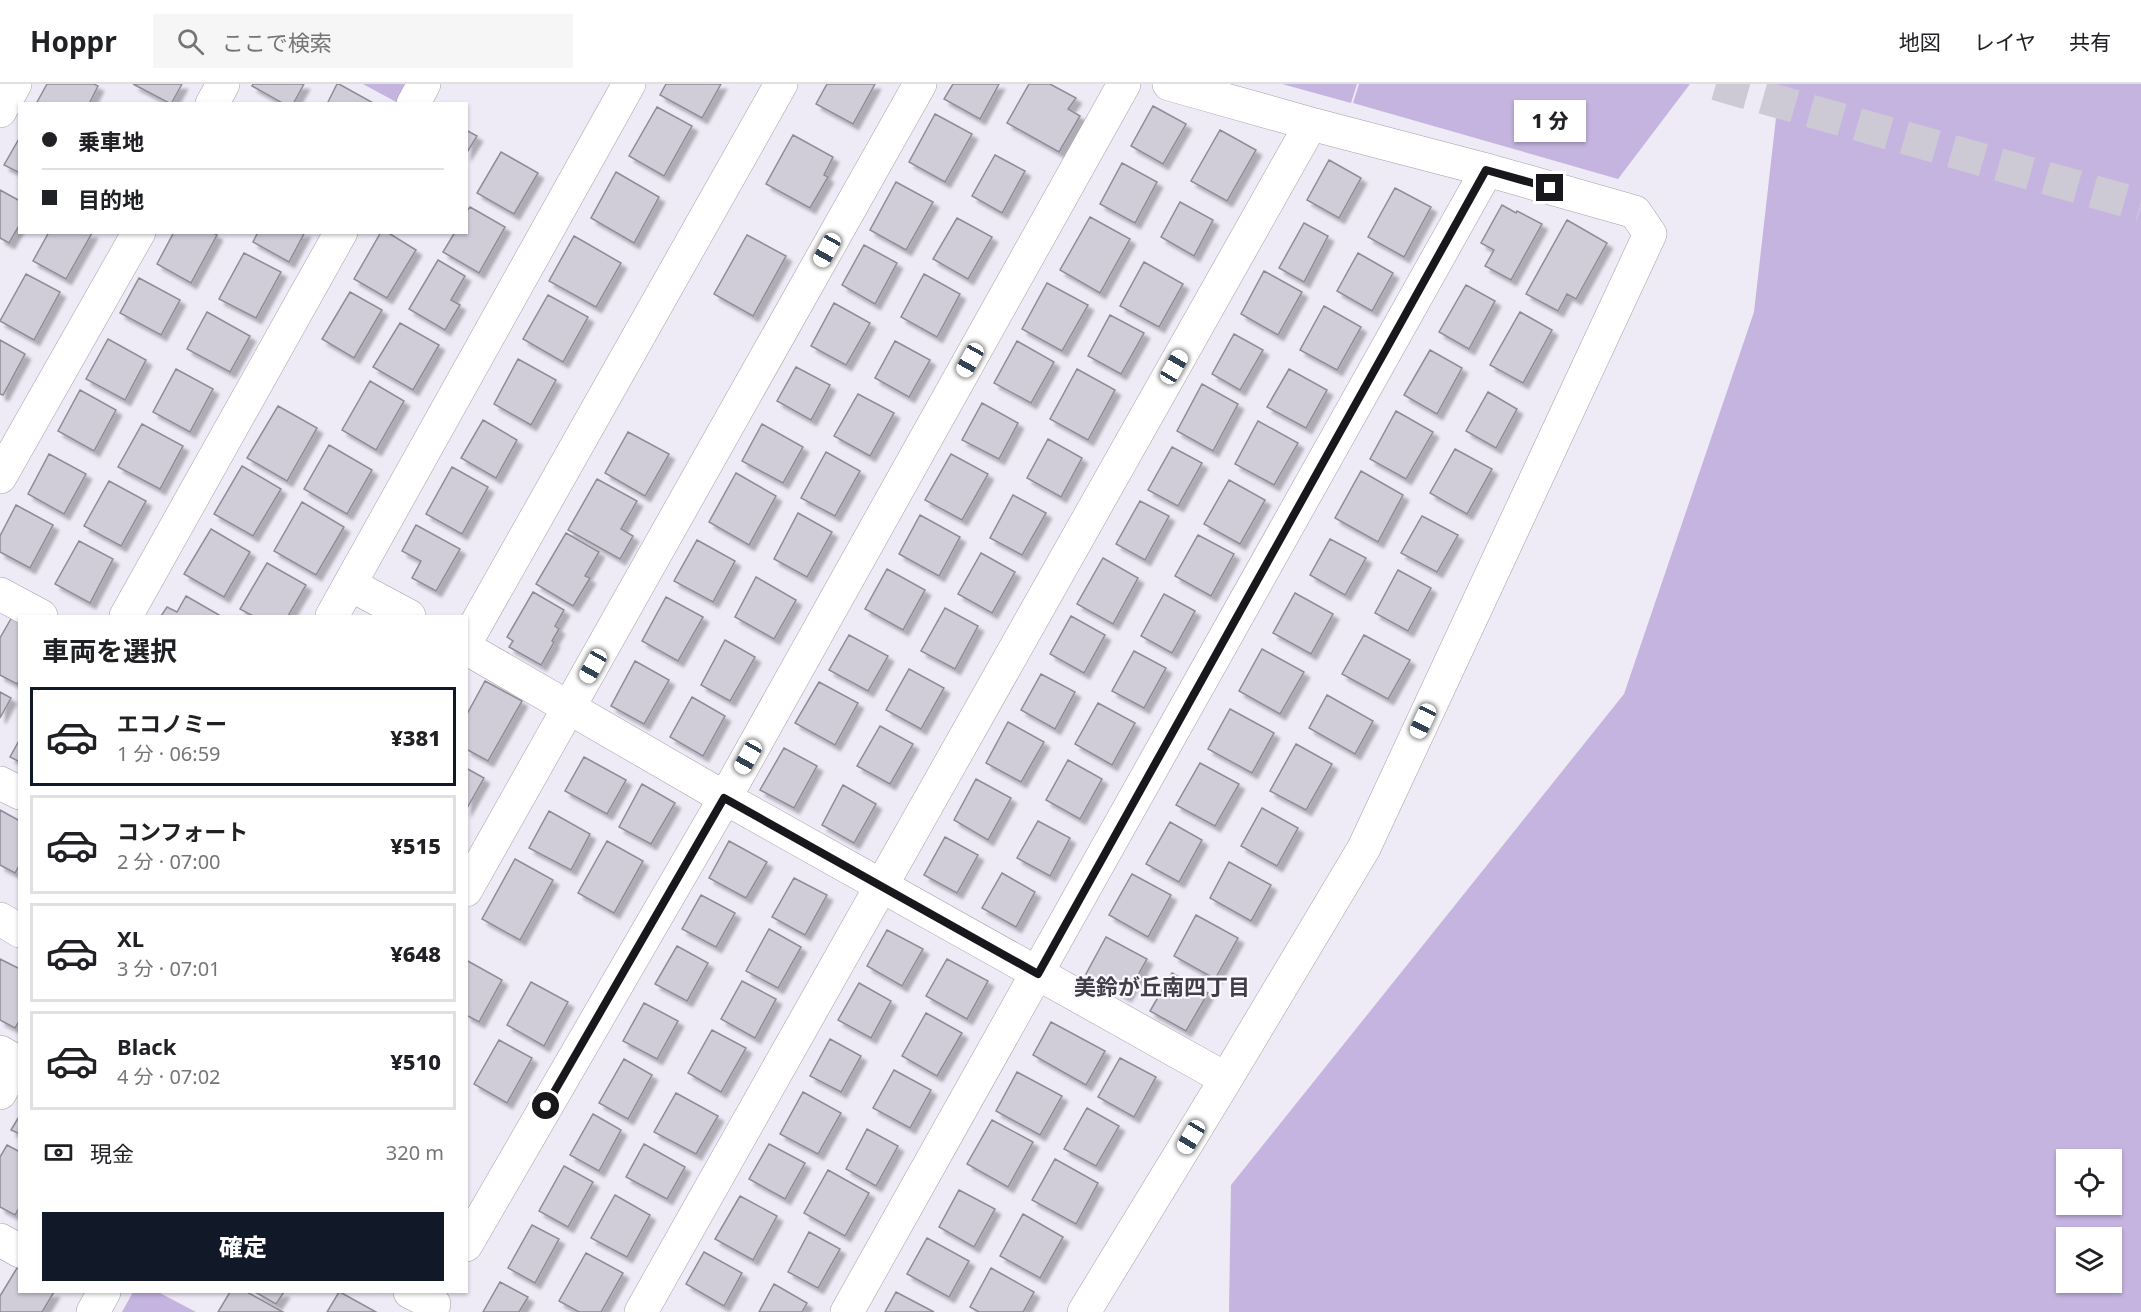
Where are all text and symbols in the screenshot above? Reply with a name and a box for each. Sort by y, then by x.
search box [153,14,573,68]
text: Hoppr [30,22,117,60]
icon: search [174,25,207,58]
text: ここで検索 [222,27,332,57]
text: 地図 [1899,28,1941,56]
text: レイヤ [1974,28,2036,56]
text: 共有 [2069,28,2111,56]
callout: 1 分 [1514,101,1586,143]
text: 1 分 [1532,107,1568,134]
text: 乗車地 [78,126,144,156]
route end [1536,174,1563,201]
text: 目的地 [78,184,144,214]
car [810,230,844,270]
car [953,340,987,380]
car [1157,347,1191,387]
text: 車両を選択 [42,632,177,669]
car [576,646,610,686]
car [1407,701,1439,741]
text: エコノミー [117,708,227,738]
icon: car [45,710,99,764]
text: ¥381 [390,722,441,752]
car [731,737,765,777]
text: 1 分 · 06:59 [117,740,221,767]
text: コンフォート [117,816,248,846]
icon: car [45,818,99,872]
text: ¥515 [390,830,441,860]
text: 2 分 · 07:00 [117,848,221,875]
text: XL [117,923,144,953]
icon: car [45,926,99,980]
text: ¥648 [390,938,441,968]
text: 3 分 · 07:01 [117,955,221,982]
district label: 美鈴が丘南四丁目 [1074,971,1250,1001]
text: Black [117,1031,176,1061]
icon: car [45,1034,99,1088]
text: ¥510 [390,1046,441,1076]
text: 4 分 · 07:02 [117,1063,221,1090]
route start [532,1092,559,1119]
car [1174,1117,1208,1157]
icon: cash [42,1136,75,1169]
text: 現金 [90,1138,134,1168]
text: 320 m [386,1139,444,1166]
map controls [2056,1149,2122,1293]
button: locate [2056,1149,2122,1215]
button: 確定 [42,1212,444,1281]
button: layers [2056,1227,2122,1293]

